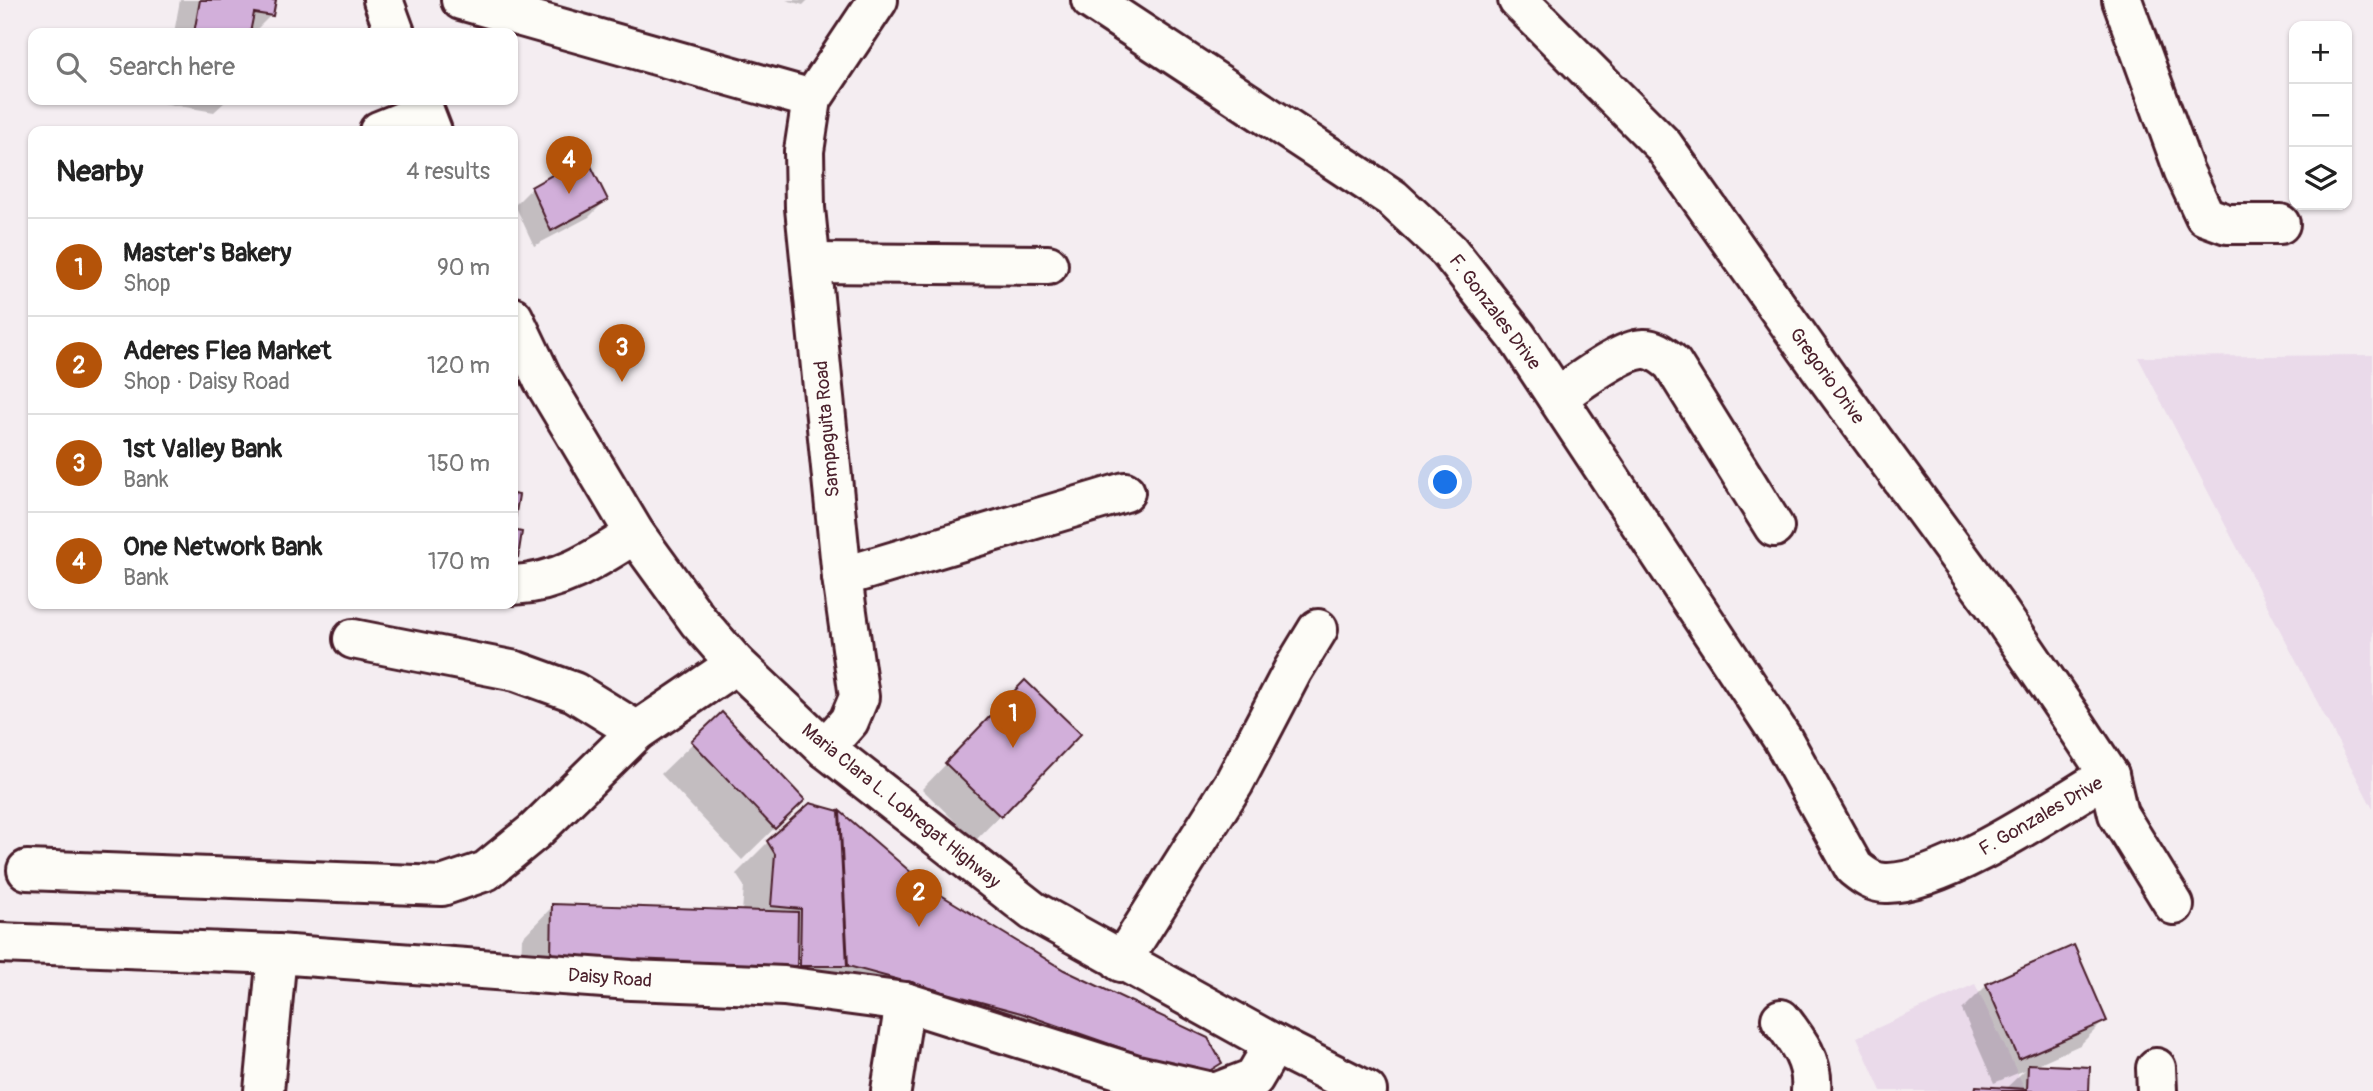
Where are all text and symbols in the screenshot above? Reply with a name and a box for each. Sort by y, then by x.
map controls [2289,21,2352,210]
button: + [2289,21,2352,84]
search box [28,28,518,105]
icon: search [52,48,90,86]
text: Search here [108,51,235,83]
button: − [2289,84,2352,147]
pin: 4 [546,136,592,194]
button: layers [2289,147,2352,210]
text: Nearby [56,153,143,190]
text: 4 results [406,157,490,186]
text: Master's Bakery [123,237,291,269]
street label: F. Gonzales Drive [1444,249,1547,375]
text: 1 [75,253,84,282]
text: 90 m [437,253,490,282]
text: Shop [123,269,171,298]
street label: Gregorio Drive [1784,323,1870,429]
pin: 3 [599,324,645,382]
text: Aderes Flea Market [123,335,331,367]
text: 2 [73,351,85,380]
text: 120 m [427,351,490,380]
street label: Sampaguita Road [809,360,845,498]
text: Shop · Daisy Road [123,367,290,396]
text: 1st Valley Bank [123,433,282,465]
text: 3 [73,449,85,478]
text: 150 m [427,449,490,478]
text: Bank [123,465,169,494]
your location [1428,465,1462,499]
text: One Network Bank [123,531,322,563]
text: 4 [72,547,86,576]
text: 170 m [428,547,490,576]
text: Bank [123,563,169,592]
pin: 1 [990,690,1036,748]
street label: Maria Clara L. Lobregat Highway [797,718,1005,894]
street label: F. Gonzales Drive [1975,771,2108,861]
pin: 2 [896,869,942,927]
street label: Daisy Road [567,963,653,993]

